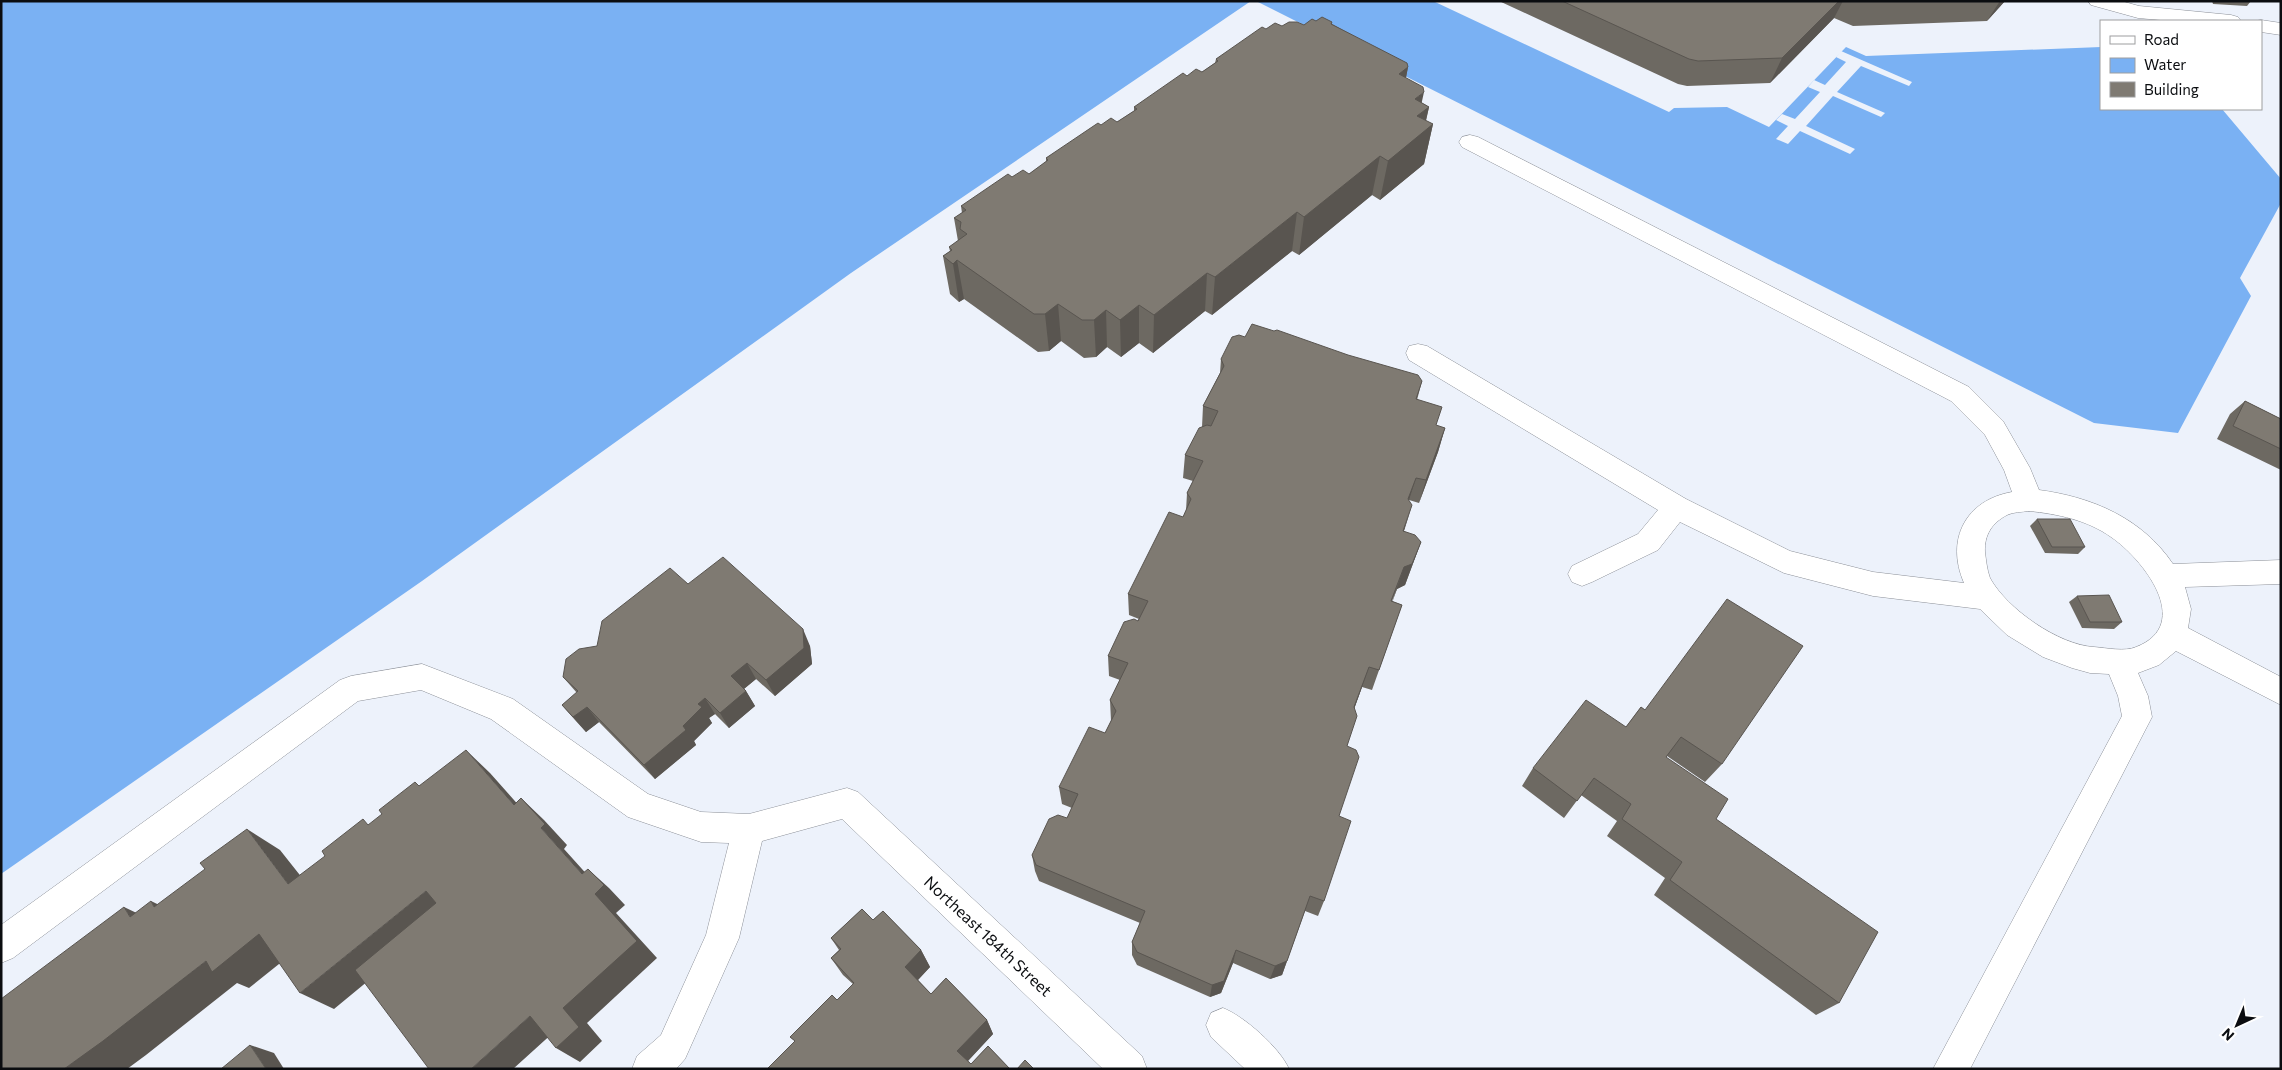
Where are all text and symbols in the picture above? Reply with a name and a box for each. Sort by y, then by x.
legend [2100,20,2262,110]
text: Road [2144,30,2179,48]
text: Water [2144,55,2186,73]
text: Building [2144,80,2199,98]
street label: Northeast 184th Street [921,872,1056,1000]
north arrow [2212,1000,2262,1050]
text: N [2218,1025,2237,1044]

